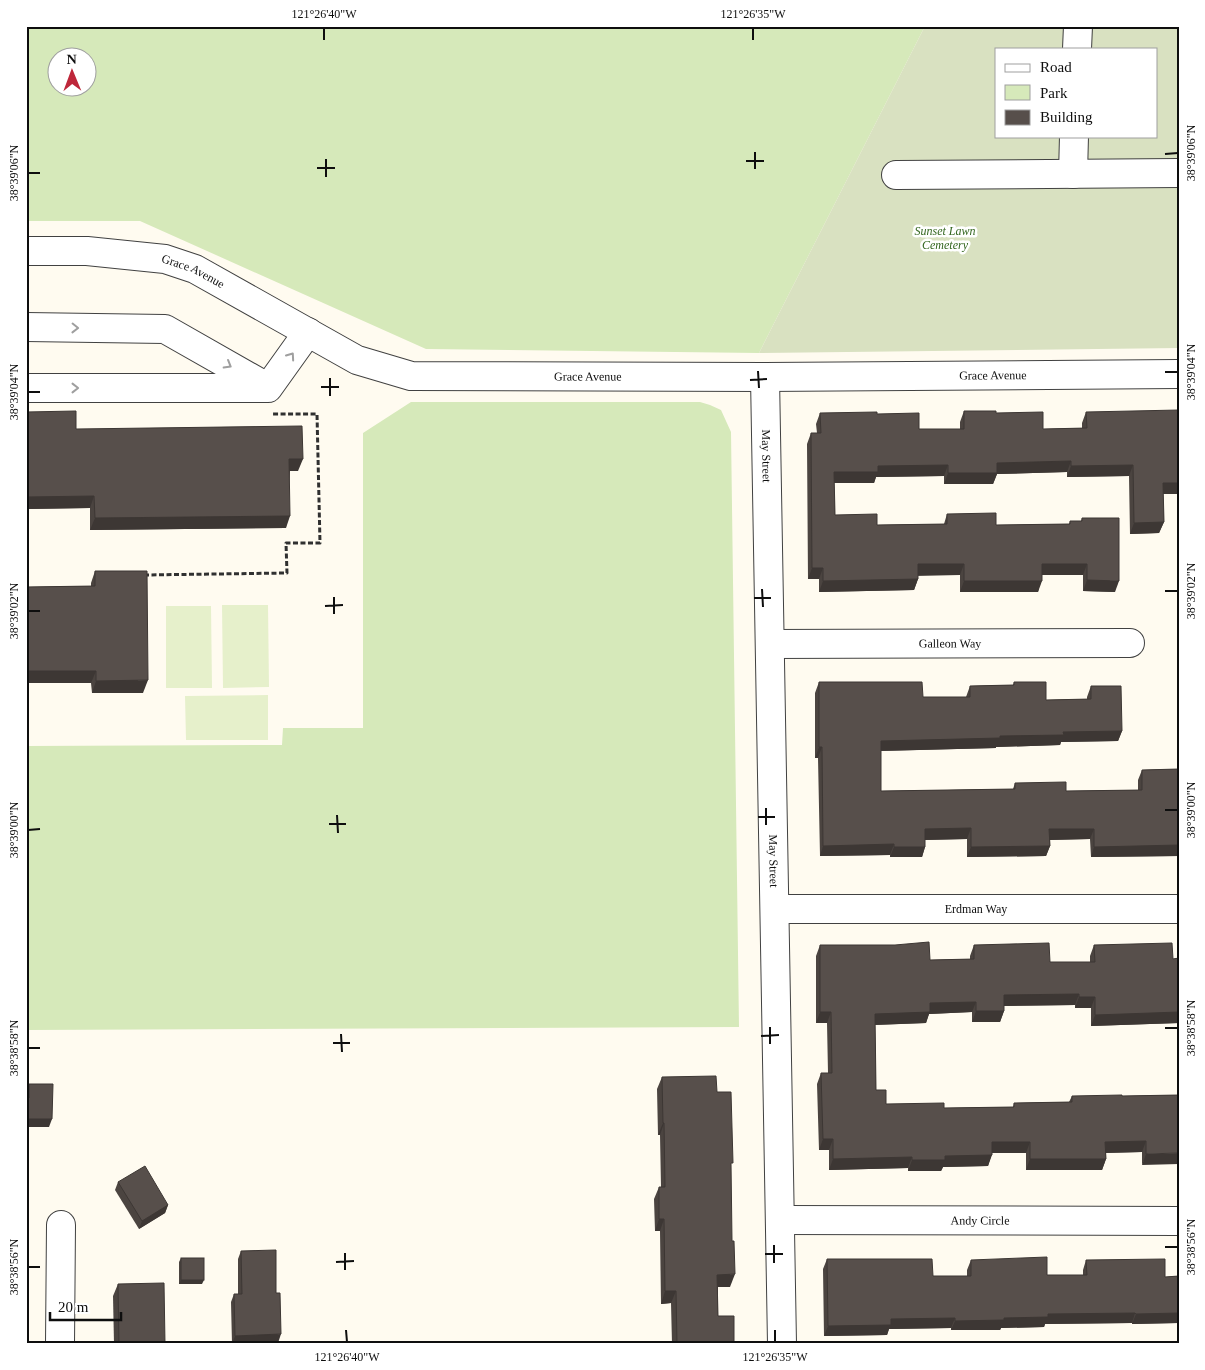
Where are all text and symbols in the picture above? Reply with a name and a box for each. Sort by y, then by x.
text: 121°26'40"W [291,7,357,21]
text: 121°26'35"W [720,7,786,21]
north arrow [48,48,98,98]
legend [995,48,1158,138]
text: N [67,52,77,67]
text: Road [1040,59,1072,75]
text: Park [1040,85,1068,101]
text: Building [1040,109,1093,125]
text: 38°39'06"N [1184,124,1198,181]
text: 38°39'06"N [7,144,21,201]
park label: Sunset Lawn Cemetery [914,224,976,252]
street label: Grace Avenue [160,251,227,291]
one-way arrow [72,323,79,333]
text: 38°39'04"N [1184,343,1198,400]
one-way arrow [285,352,294,361]
one-way arrow [222,359,231,369]
text: 38°39'04"N [7,363,21,420]
street label: Grace Avenue [959,368,1027,383]
street label: Grace Avenue [554,369,622,384]
one-way arrow [72,383,79,393]
street label: May Street [759,429,774,483]
text: 38°39'02"N [1184,562,1198,619]
text: 38°39'02"N [7,582,21,639]
street label: Galleon Way [919,636,981,651]
text: 38°39'00"N [1184,781,1198,838]
text: 38°39'00"N [7,801,21,858]
street label: May Street [766,834,781,888]
street label: Erdman Way [945,902,1007,916]
text: 38°38'58"N [1184,999,1198,1056]
text: 38°38'58"N [7,1019,21,1076]
street label: Andy Circle [950,1213,1010,1228]
text: 38°38'56"N [1184,1218,1198,1275]
text: 38°38'56"N [7,1238,21,1295]
scale bar [50,1290,121,1322]
text: 20 m [58,1299,89,1315]
text: 121°26'40"W [314,1350,380,1364]
text: 121°26'35"W [742,1350,808,1364]

